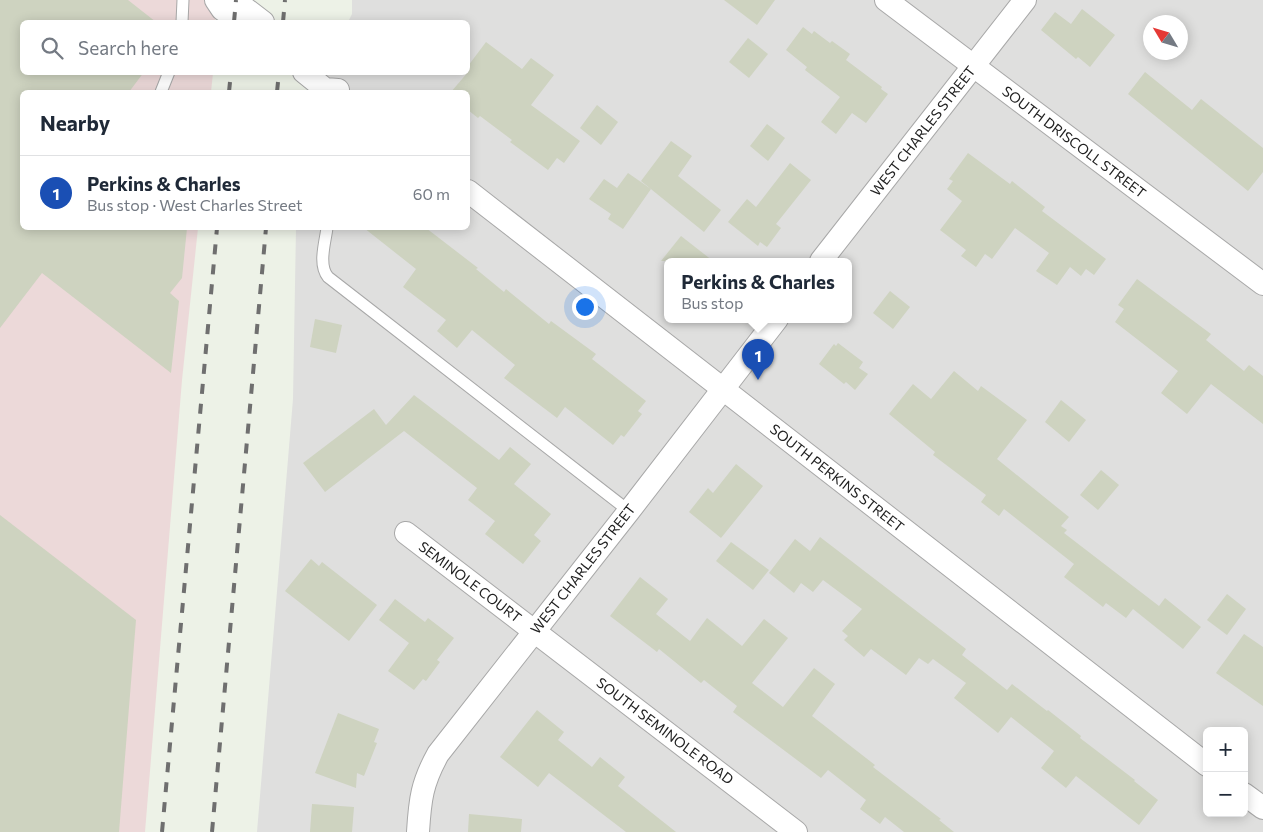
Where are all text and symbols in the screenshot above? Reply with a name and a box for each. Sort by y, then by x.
north arrow [1143,15,1188,60]
search box [20,20,470,75]
icon: search [38,34,66,62]
text: Search here [78,36,178,59]
street label: WEST CHARLES STREET [866,62,979,199]
street label: SOUTH DRISCOLL STREET [999,82,1150,201]
text: Nearby [40,110,110,135]
text: Perkins & Charles [87,172,241,195]
text: 1 [52,184,60,203]
text: 60 m [413,184,450,203]
text: Bus stop · West Charles Street [87,195,303,214]
popup [664,258,852,323]
text: Perkins & Charles [681,270,835,293]
text: Bus stop [681,293,744,312]
your location [572,294,598,320]
pin: 1 [742,339,774,380]
street label: SOUTH PERKINS STREET [767,420,908,535]
street label: WEST CHARLES STREET [526,500,639,637]
street label: SEMINOLE COURT [416,537,525,626]
street label: SOUTH SEMINOLE ROAD [593,674,737,788]
map controls [1203,727,1248,817]
button: + [1203,727,1248,772]
button: − [1203,772,1248,817]

